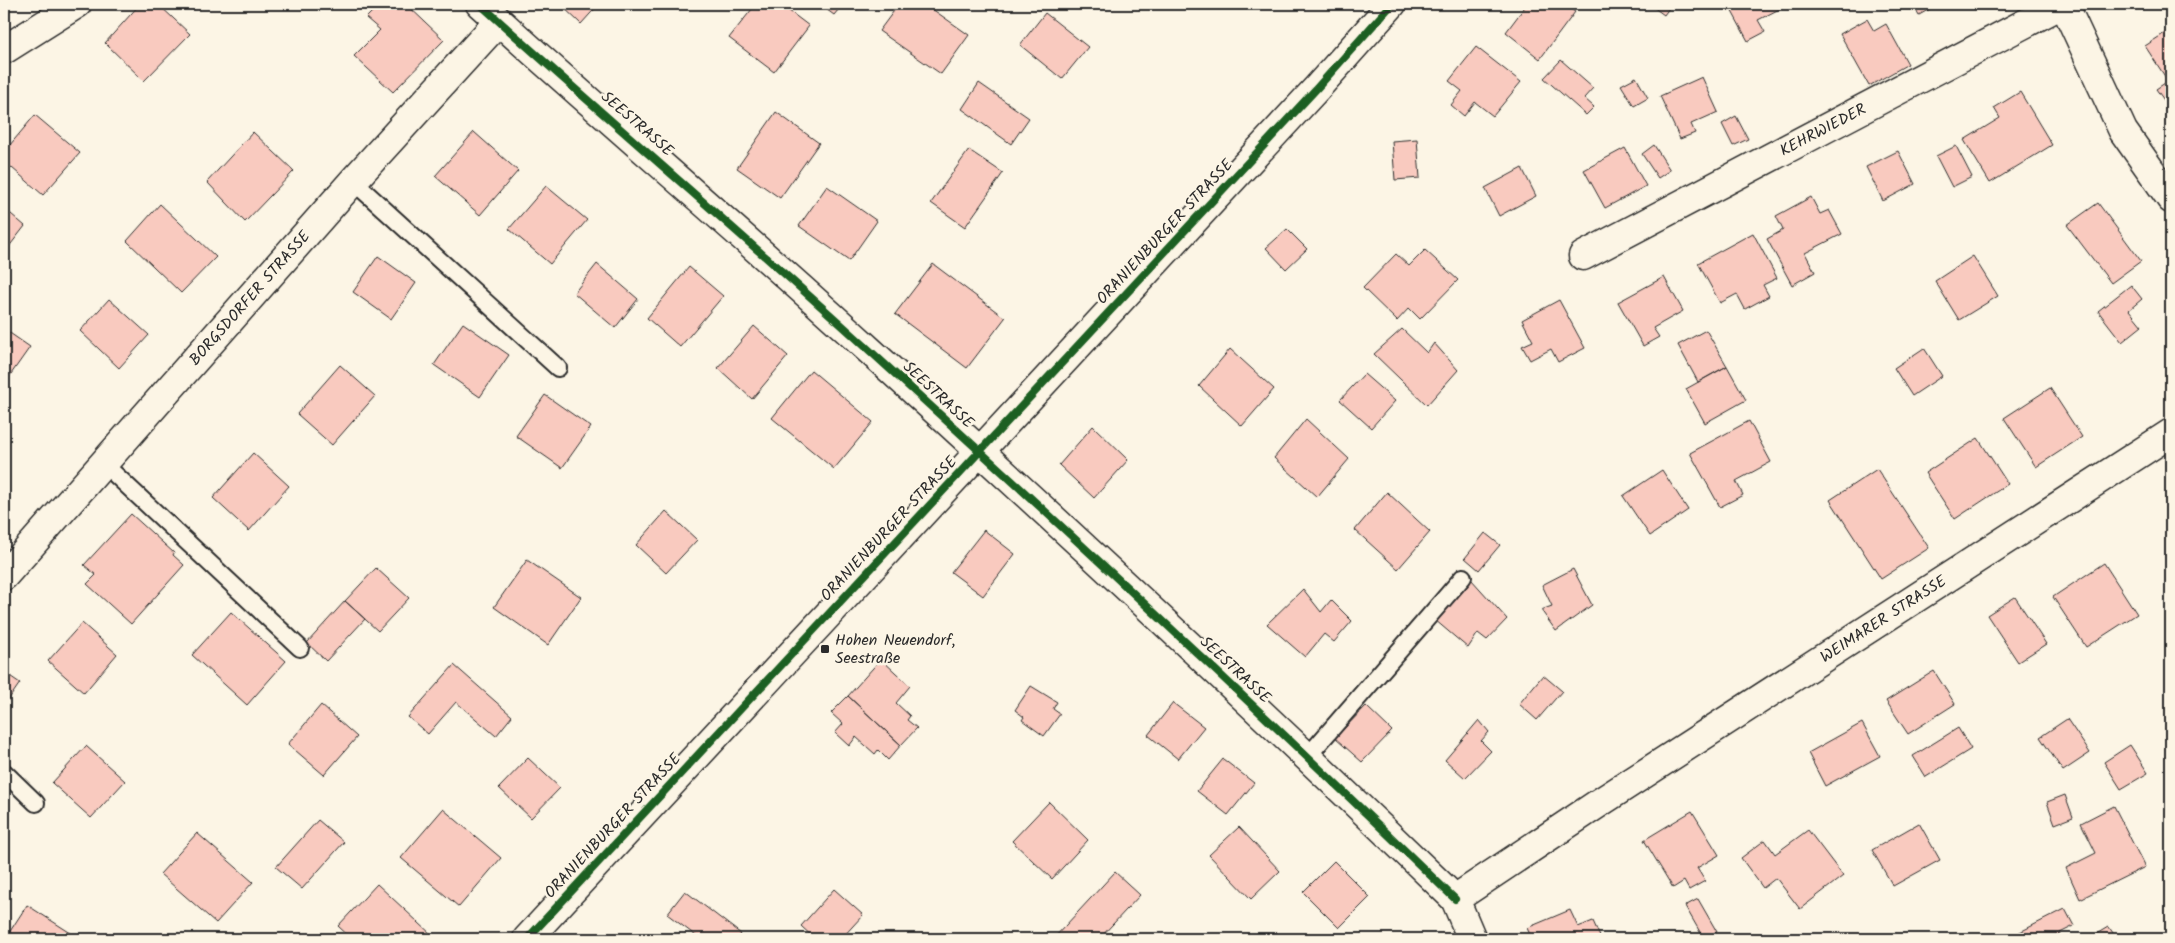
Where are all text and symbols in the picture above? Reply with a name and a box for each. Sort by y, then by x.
street label: SEESTRASSE [595,85,680,163]
street label: KEHRWIEDER [1775,97,1871,163]
street label: ORANIENBURGER STRASSE [1091,153,1240,311]
street label: BORGSDORFER STRASSE [183,224,317,371]
street label: SEESTRASSE [897,355,980,435]
street label: ORANIENBURGER STRASSE [815,450,964,608]
street label: WEIMARER STRASSE [1815,569,1952,669]
place label: Hohen Neuendorf, Seestraße [835,628,955,671]
street label: SEESTRASSE [1194,630,1277,710]
marker: Hohen Neuendorf, Seestraße [819,643,831,655]
street label: ORANIENBURGER STRASSE [539,747,688,905]

